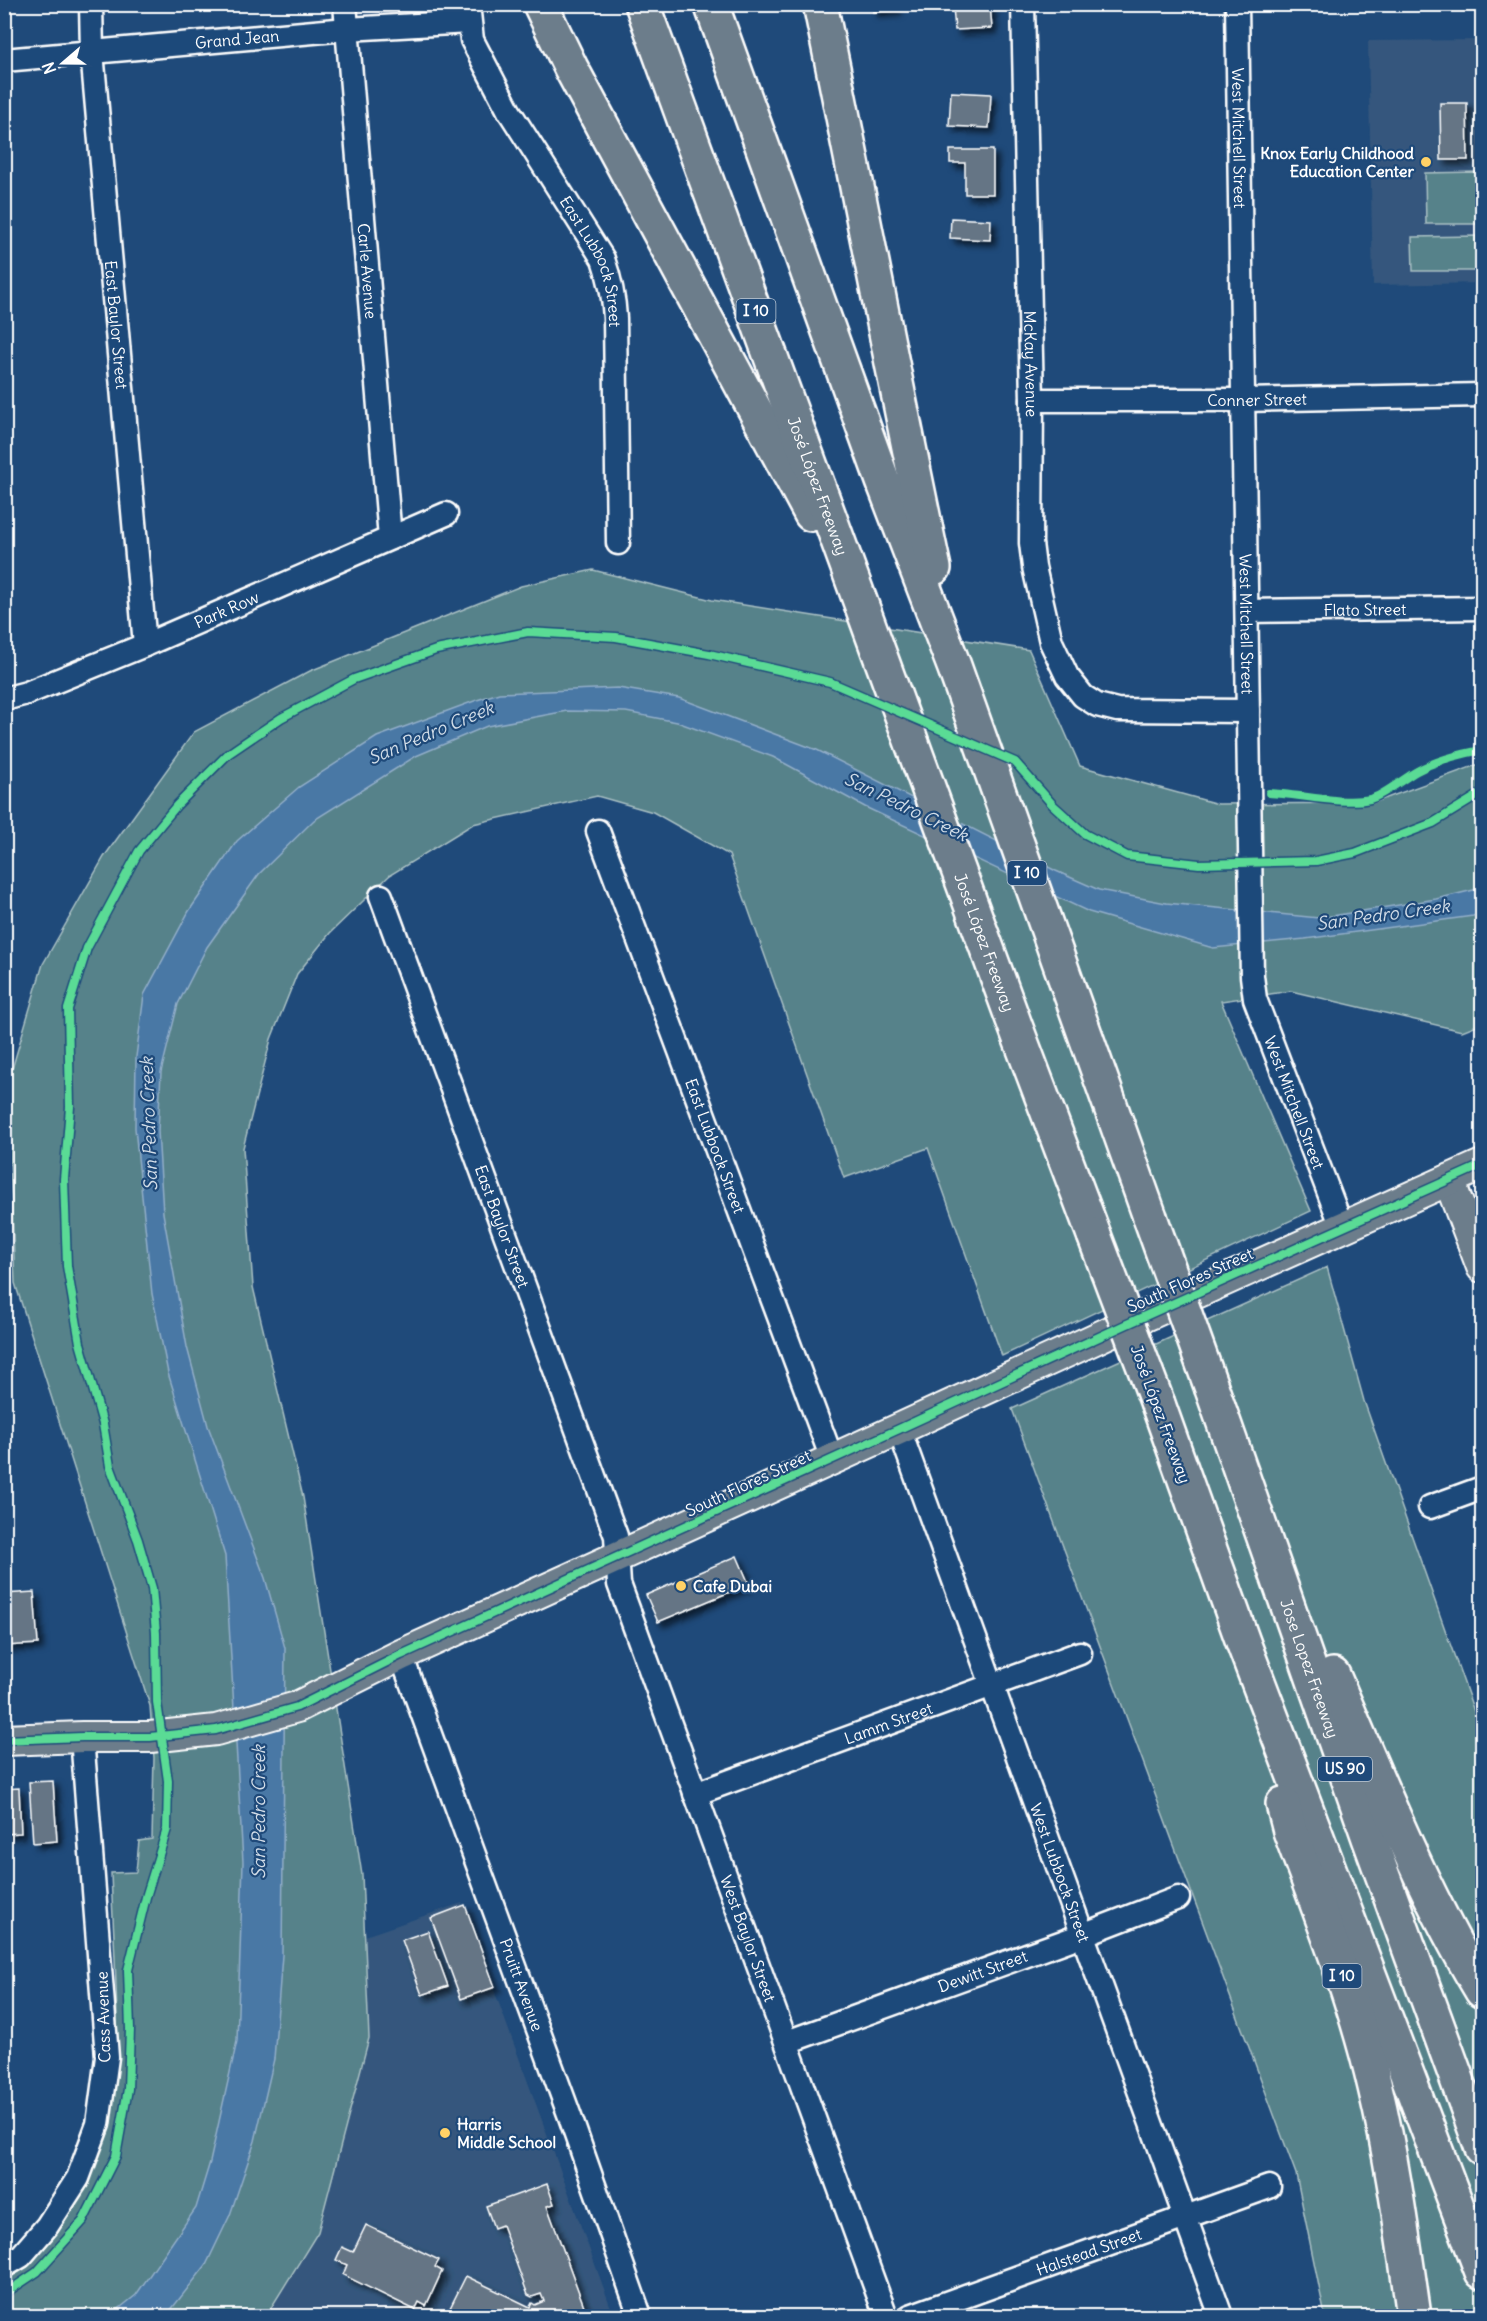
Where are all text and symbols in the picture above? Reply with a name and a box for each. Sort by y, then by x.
street label: Grand Jean [194,25,280,53]
north arrow [33,33,93,93]
text: N [38,60,60,77]
street label: West Mitchell Street [1228,67,1250,209]
place label: Knox Early Childhood Education Center [1260,143,1415,181]
marker: Knox Early Childhood Education Center [1419,155,1433,169]
street label: East Lubbock Street [556,192,625,328]
street label: Carle Avenue [354,223,381,320]
street label: East Baylor Street [101,260,132,391]
road number: I 10 [736,299,776,323]
street label: McKay Avenue [1020,310,1042,417]
street label: Conner Street [1207,389,1308,410]
street label: José López Freeway [784,414,852,558]
street label: West Mitchell Street [1235,553,1258,695]
street label: Park Row [191,587,262,632]
street label: Flato Street [1323,599,1407,620]
water label: San Pedro Creek [365,695,499,769]
water label: San Pedro Creek [841,767,973,847]
road number: I 10 [1008,861,1046,885]
street label: José López Freeway [950,870,1019,1014]
water label: San Pedro Creek [1315,894,1453,935]
street label: West Mitchell Street [1260,1033,1329,1172]
water label: San Pedro Creek [135,1055,162,1191]
street label: East Lubbock Street [681,1076,750,1217]
street label: East Baylor Street [471,1162,534,1291]
street label: South Flores Street [1124,1243,1257,1317]
street label: José López Freeway [1127,1342,1195,1486]
street label: South Flores Street [682,1445,814,1521]
place label: Cafe Dubai [693,1576,772,1596]
marker: Cafe Dubai [674,1579,688,1593]
street label: Jose Lopez Freeway [1276,1596,1343,1741]
street label: Lamm Street [842,1698,936,1748]
water label: San Pedro Creek [247,1743,270,1879]
road number: US 90 [1318,1757,1372,1781]
street label: West Lubbock Street [1026,1800,1095,1946]
street label: West Baylor Street [716,1872,781,2005]
street label: Pruitt Avenue [496,1935,548,2034]
street label: Dewitt Street [935,1946,1030,1996]
road number: I 10 [1322,1964,1362,1988]
street label: Cass Avenue [91,1971,115,2063]
place label: Harris Middle School [457,2114,556,2152]
marker: Harris Middle School [438,2126,452,2140]
street label: Halstead Street [1033,2223,1145,2280]

